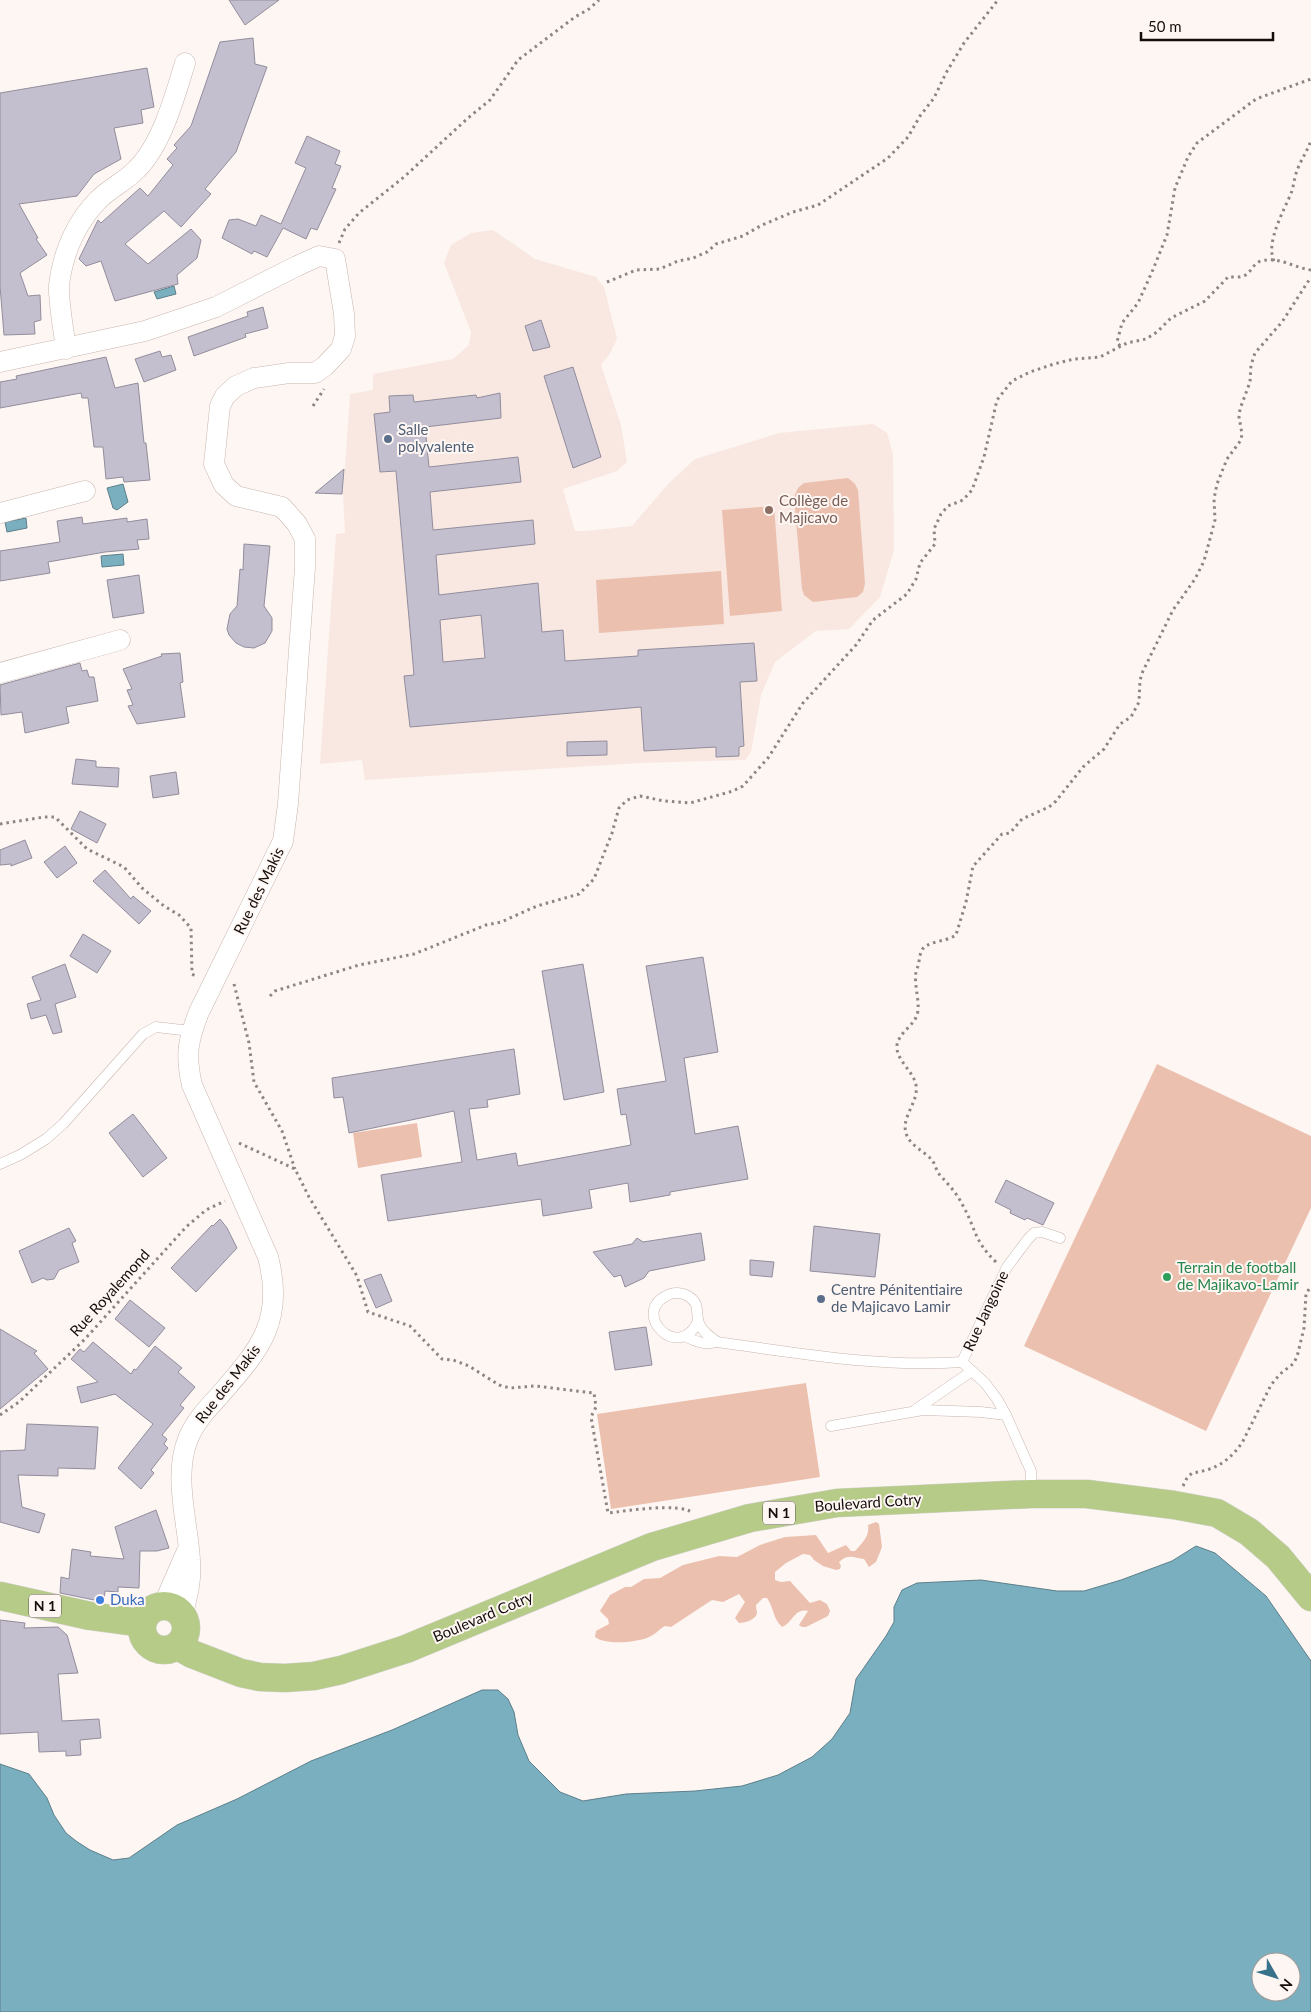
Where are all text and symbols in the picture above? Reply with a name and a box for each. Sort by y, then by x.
scale bar [1141,10,1274,42]
text: 50 m [1148,17,1182,35]
place label: Salle polyvalente [398,420,474,455]
marker: Salle polyvalente [382,433,394,445]
place label: Collège de Majicavo [779,491,848,526]
marker: Collège de Majicavo [763,504,775,516]
street label: Rue des Makis [229,844,287,937]
street label: Rue Royalemond [66,1245,153,1339]
place label: Terrain de football de Majikavo-Lamir [1177,1258,1299,1293]
street label: Rue Jangoine [959,1267,1012,1354]
marker: Terrain de football de Majikavo-Lamir [1161,1271,1173,1283]
place label: Centre Pénitentiaire de Majicavo Lamir [831,1280,963,1315]
marker: Centre Pénitentiaire de Majicavo Lamir [815,1293,827,1305]
street label: Rue des Makis [191,1341,263,1426]
street label: Boulevard Cotry [814,1489,922,1515]
road number: N 1 [763,1502,795,1525]
street label: Boulevard Cotry [430,1587,536,1645]
place label: Duka [110,1590,145,1608]
road number: N 1 [29,1594,61,1618]
marker: Duka [94,1594,106,1606]
north arrow [1251,1952,1301,2002]
text: N [1276,1976,1296,1995]

